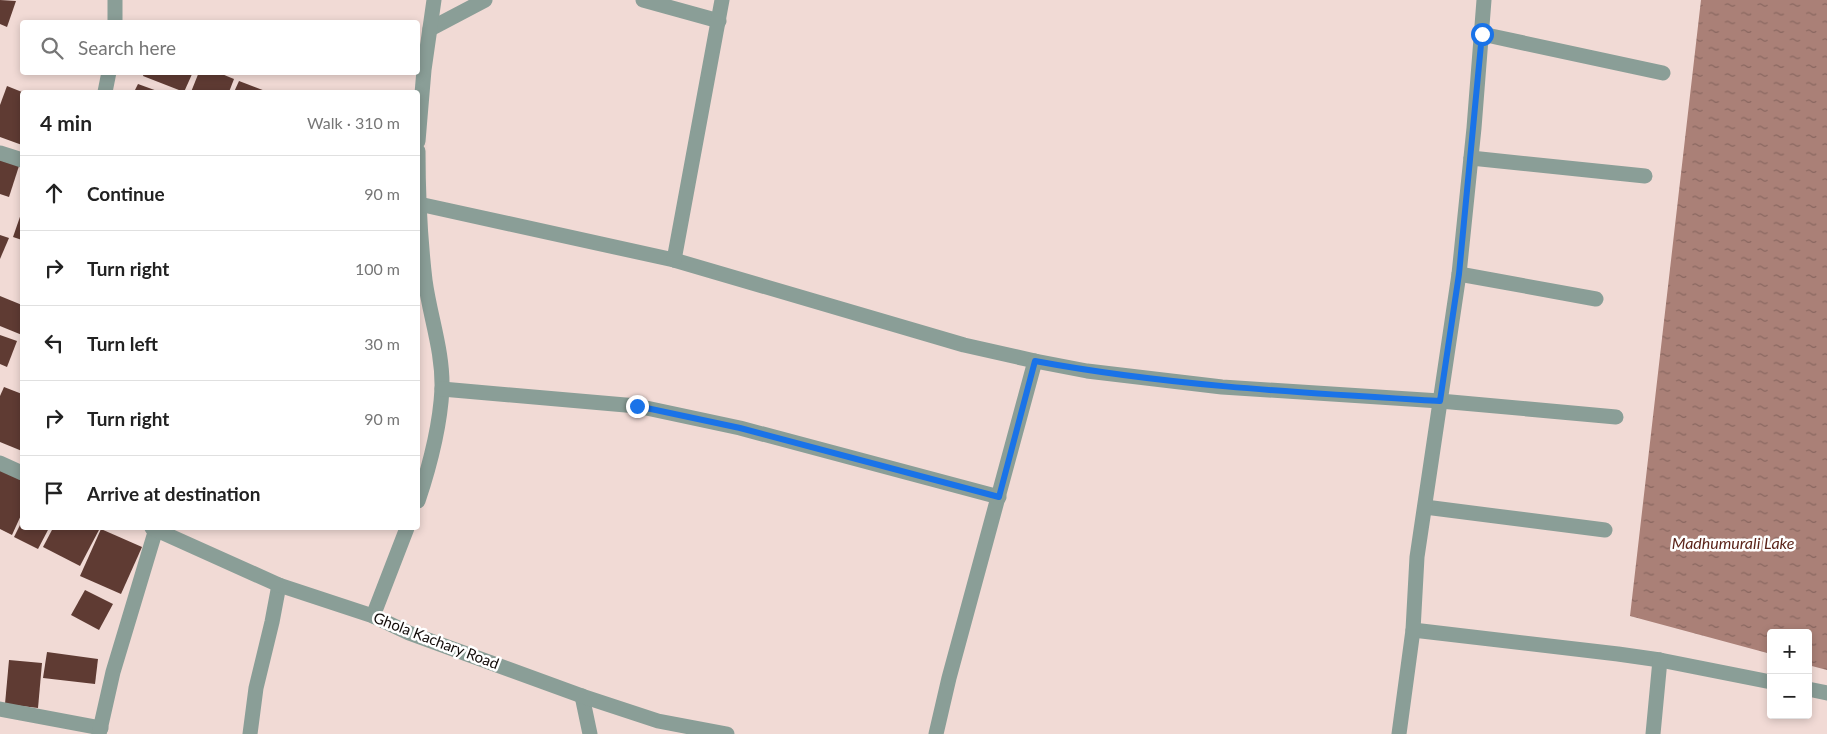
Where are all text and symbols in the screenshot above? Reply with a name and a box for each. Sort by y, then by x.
search box [20,20,420,75]
route start [1471,23,1494,46]
icon: search [38,34,66,62]
text: Search here [78,36,176,59]
text: 4 min [40,110,92,135]
text: Walk · 310 m [307,113,400,132]
icon: ahead [40,179,68,207]
text: Continue [87,182,165,205]
text: 90 m [364,184,400,203]
icon: right [40,254,68,282]
text: Turn right [87,257,169,280]
text: 100 m [355,259,400,278]
icon: left [40,329,68,357]
text: Turn left [87,332,158,355]
text: 30 m [364,334,400,353]
route end [626,395,649,418]
icon: right [40,404,68,432]
text: Turn right [87,407,169,430]
text: 90 m [364,409,400,428]
icon: arrive [40,479,68,507]
text: Arrive at destination [87,482,260,505]
water label: Madhumurali Lake [1672,533,1795,552]
street label: Ghola Kachary Road [371,608,502,672]
map controls [1767,629,1812,719]
button: + [1767,629,1812,674]
button: − [1767,674,1812,719]

